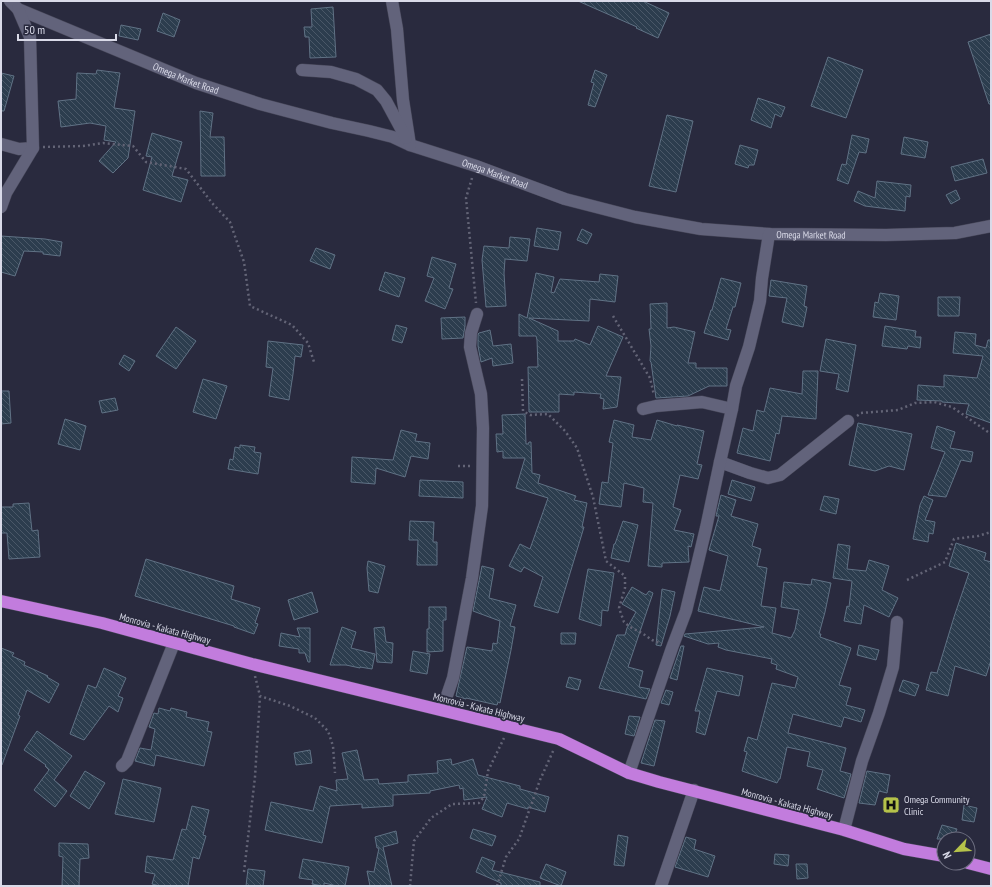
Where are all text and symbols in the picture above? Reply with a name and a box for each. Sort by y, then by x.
scale bar [18,16,116,42]
text: 50 m [24,22,45,37]
street label: Omega Market Road [151,60,220,97]
street label: Omega Market Road [460,156,530,192]
street label: Omega Market Road [776,228,846,242]
street label: Monrovia - Kakata Highway [118,610,212,647]
street label: Monrovia - Kakata Highway [432,690,526,725]
street label: Monrovia - Kakata Highway [740,785,834,822]
place label: Omega Community Clinic [904,793,970,818]
hospital icon: Omega Community Clinic [881,795,901,815]
north arrow [936,831,976,871]
text: N [939,850,955,861]

